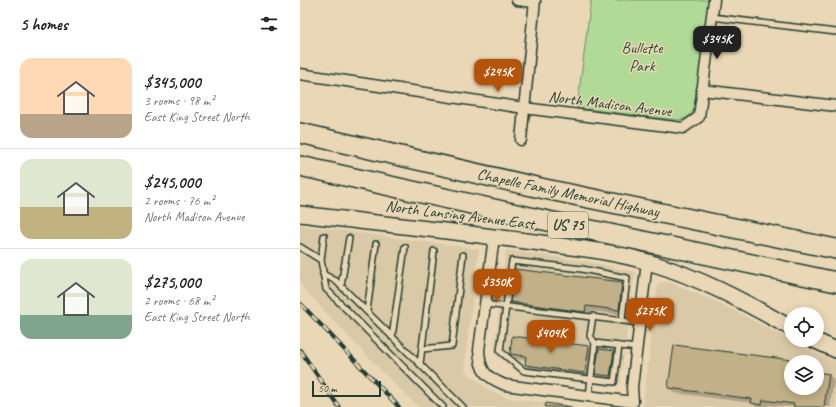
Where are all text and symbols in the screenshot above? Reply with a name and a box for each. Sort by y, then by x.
icon: filters [258,13,280,35]
text: 5 homes [20,14,68,35]
pin: $345K [689,26,745,60]
text: $345K [702,31,732,47]
park label: Bullette Park [622,38,664,76]
pin: $245K [470,59,526,93]
text: $245K [483,64,513,80]
text: $345,000 [144,72,201,93]
icon: home [52,74,100,122]
street label: North Madison Avenue [547,87,674,122]
text: 3 rooms · 98 m² [144,93,214,109]
text: East King Street North [144,109,250,125]
street label: Chapelle Family Memorial Highway [475,164,662,222]
text: $245,000 [144,172,201,193]
icon: home [52,175,100,223]
text: 2 rooms · 76 m² [144,193,214,209]
street label: North Lansing Avenue East [384,196,537,234]
text: North Madison Avenue [144,209,244,225]
road number: US 75 [548,212,588,238]
pin: $350K [469,269,525,303]
text: $275,000 [144,272,201,293]
text: $350K [482,274,512,290]
icon: home [52,275,100,323]
text: 2 rooms · 68 m² [144,293,214,309]
pin: $275K [622,298,678,332]
text: $275K [635,303,665,319]
map controls [784,307,824,395]
button: locate [784,307,824,347]
text: East King Street North [144,309,250,325]
pin: $404K [523,320,579,354]
text: $404K [536,325,566,341]
button: layers [784,355,824,395]
scale bar [312,379,381,398]
text: 50 m [318,381,337,395]

